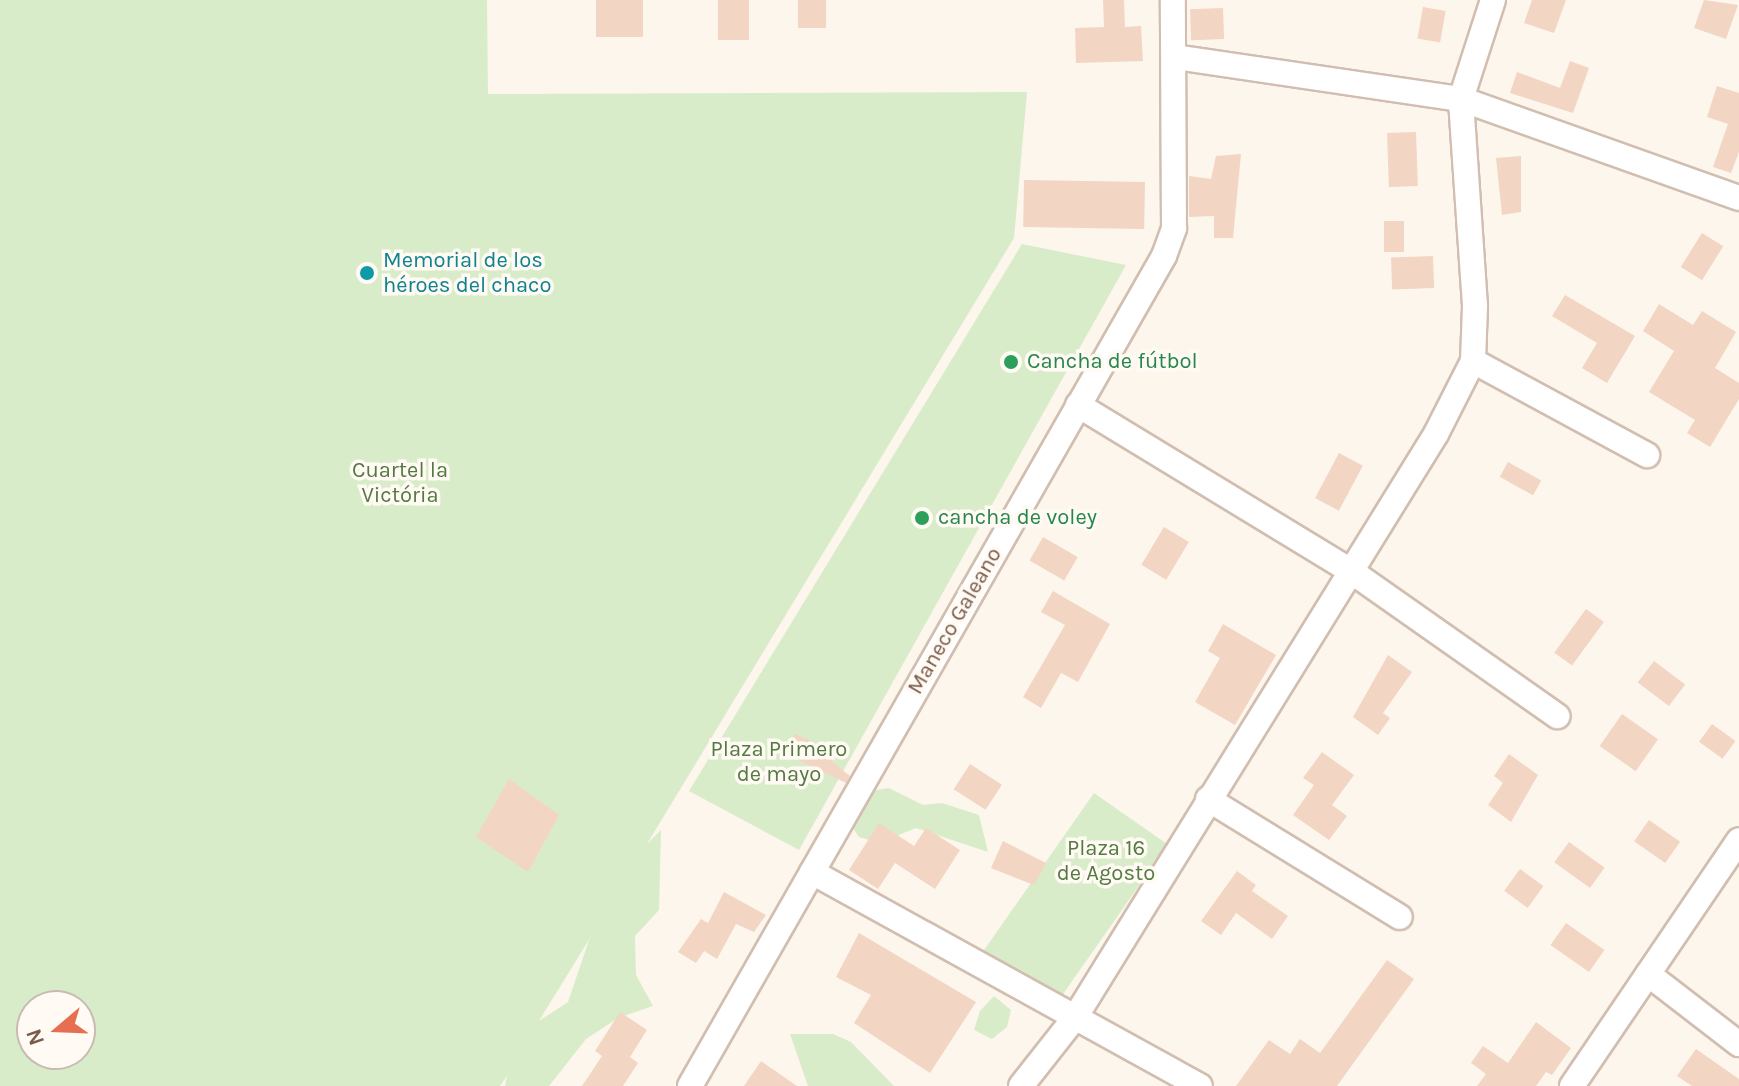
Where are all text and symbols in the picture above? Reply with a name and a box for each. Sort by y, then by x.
place label: Memorial de los héroes del chaco [383,247,551,298]
marker: Memorial de los héroes del chaco [358,264,376,282]
place label: Cancha de fútbol [1027,349,1198,375]
marker: Cancha de fútbol [1002,353,1020,371]
park label: Cuartel la Victória [352,457,448,508]
place label: cancha de voley [938,505,1097,531]
marker: cancha de voley [913,509,931,527]
street label: Maneco Galeano [902,543,1008,699]
park label: Plaza Primero de mayo [711,736,847,788]
park label: Plaza 16 de Agosto [1057,835,1155,886]
north arrow [16,990,96,1070]
text: N [20,1025,50,1049]

